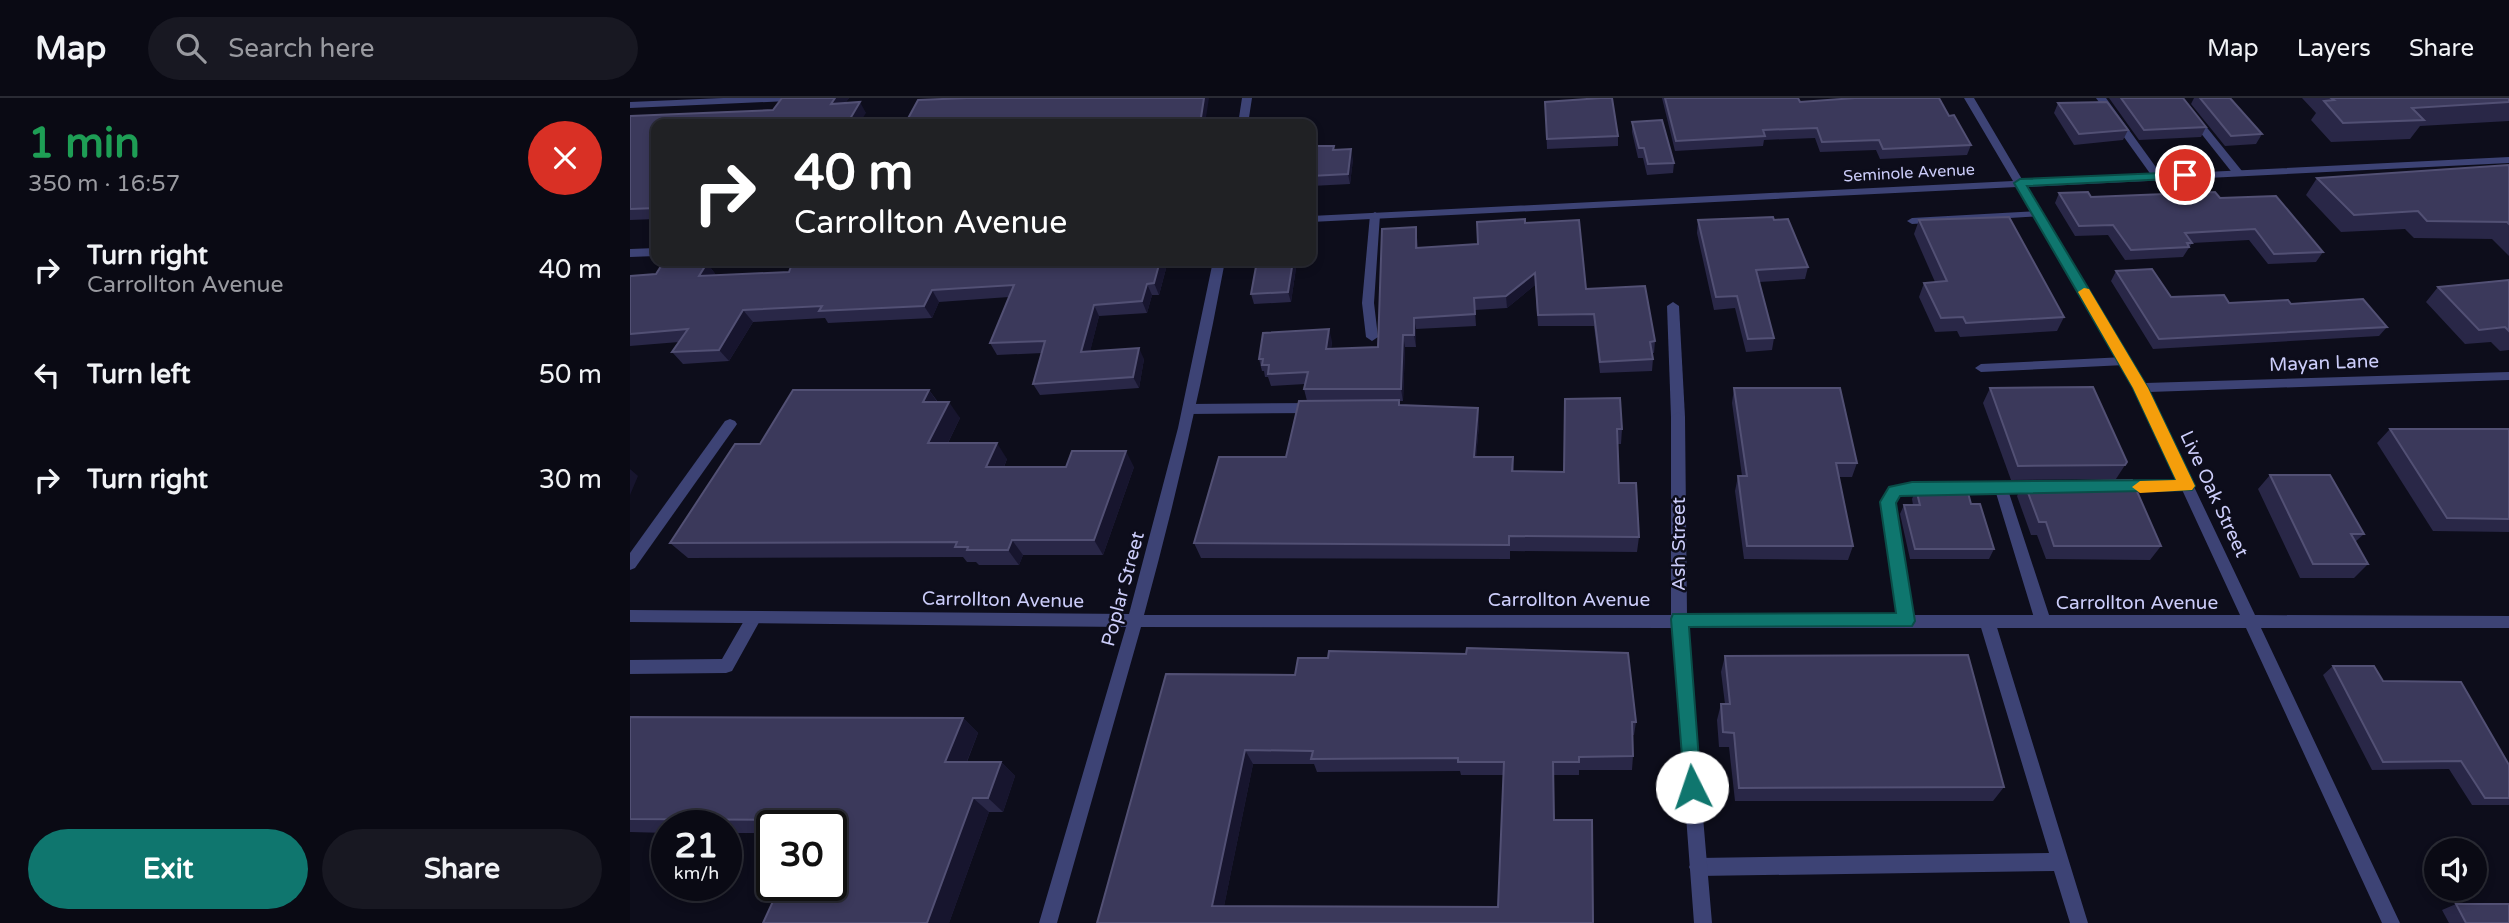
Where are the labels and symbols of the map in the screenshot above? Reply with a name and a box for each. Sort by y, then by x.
pin [2155,145,2215,205]
street label: Seminole Avenue [1843,160,1975,186]
street label: Mayan Lane [2269,350,2379,376]
street label: Live Oak Street [2175,427,2253,561]
street label: Ash Street [1668,497,1690,591]
street label: Poplar Street [1097,529,1149,649]
street label: Carrollton Avenue [922,588,1084,612]
street label: Carrollton Avenue [1488,589,1650,611]
street label: Carrollton Avenue [2056,592,2218,614]
position arrow [1655,750,1729,824]
speed limit sign: 30 [756,810,847,901]

